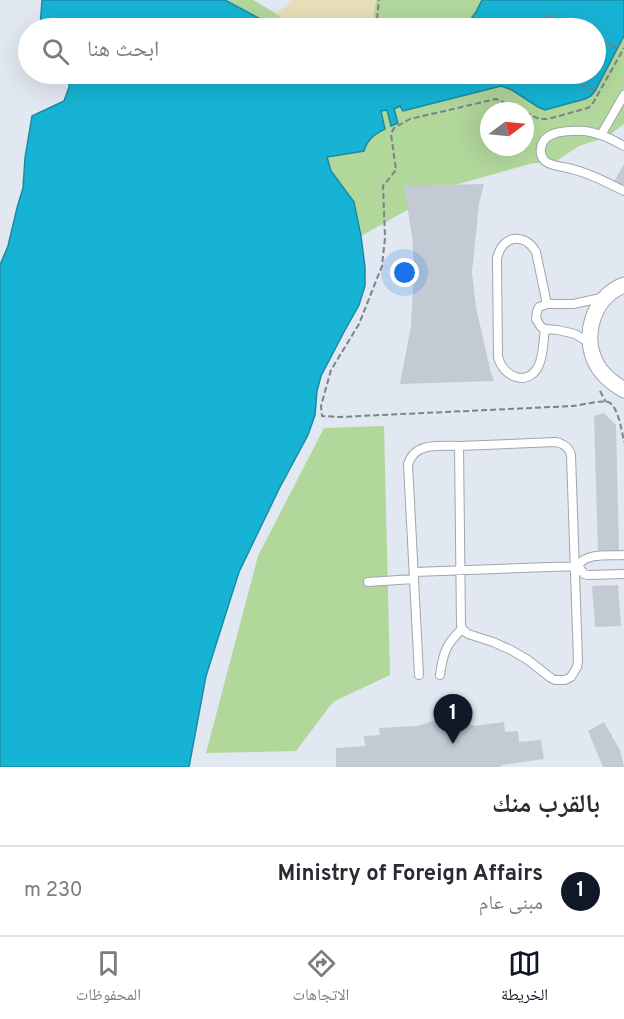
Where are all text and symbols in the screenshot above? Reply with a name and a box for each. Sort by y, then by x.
search box [18,18,606,84]
icon: search [39,35,72,68]
text: ابحث هنا [87,37,159,64]
north arrow [480,102,534,156]
your location [390,258,419,287]
pin: 1 [434,694,472,744]
text: بالقرب منك [492,789,600,822]
text: Ministry of Foreign Affairs [277,861,543,888]
text: 230 m [24,878,83,904]
text: 1 [577,878,585,904]
text: مبنى عام [479,891,543,917]
tab: المحفوظات [76,947,141,1010]
tab: الاتجاهات [293,947,349,1010]
tab: الخريطة [501,947,548,1010]

